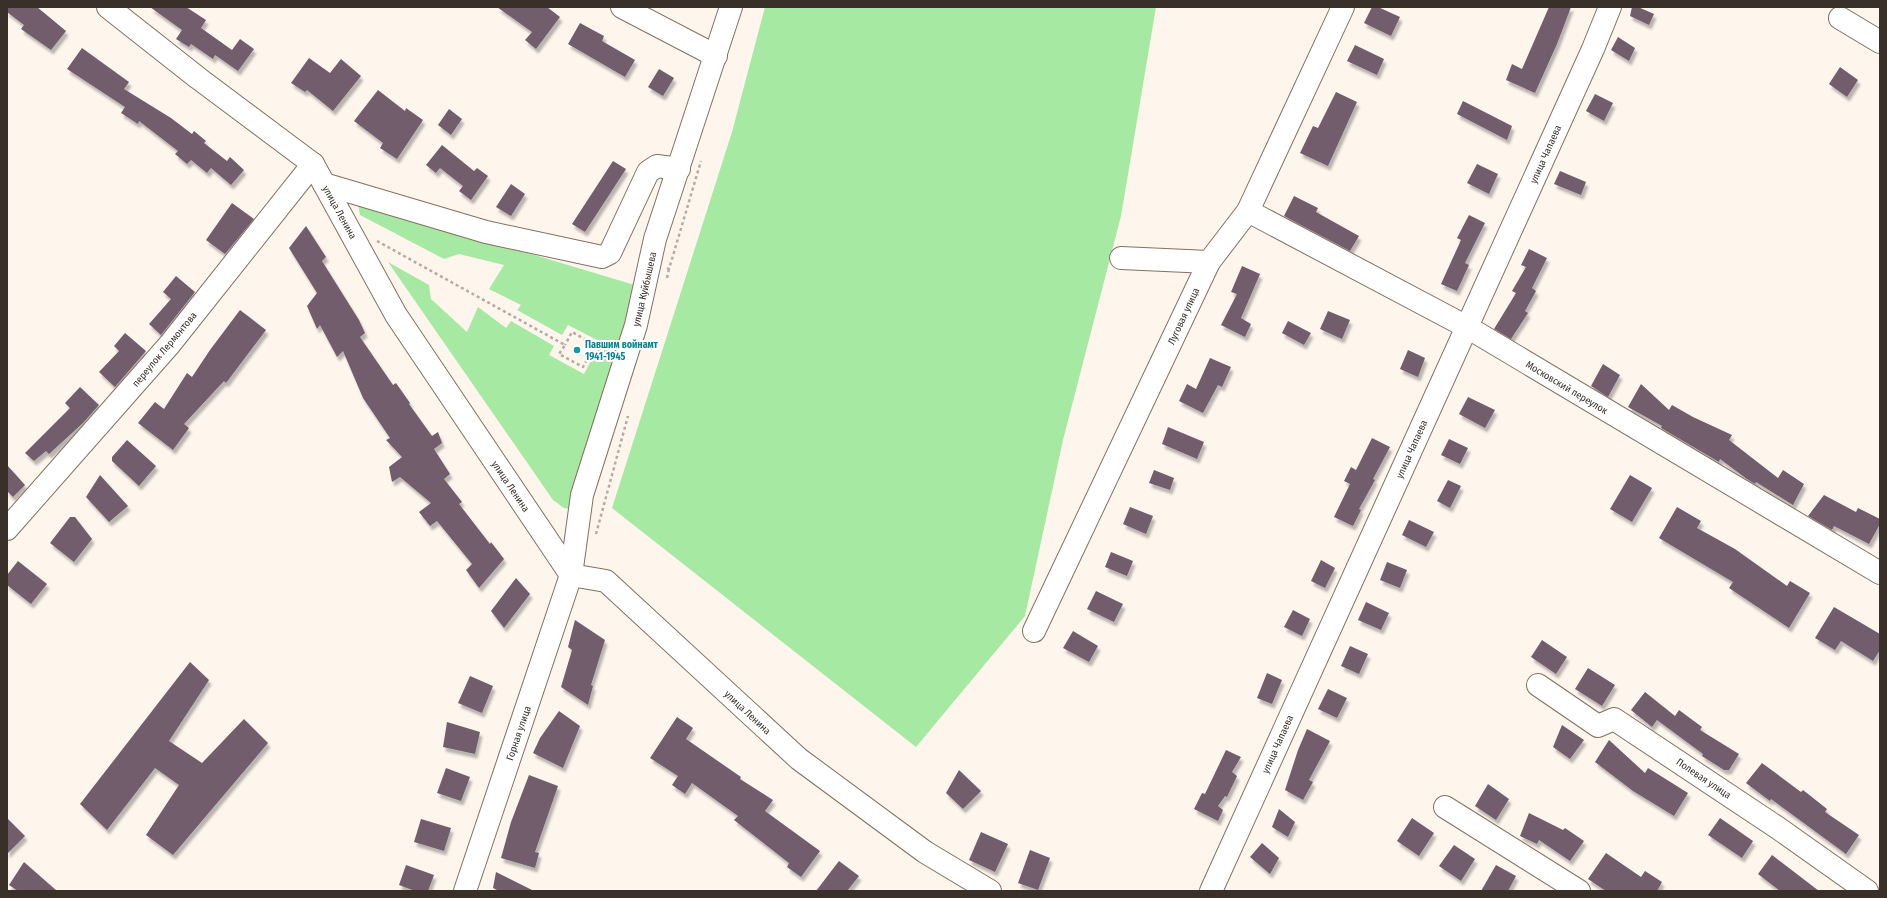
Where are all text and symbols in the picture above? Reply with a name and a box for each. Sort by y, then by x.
street label: улица Чапаева [1528,123,1564,186]
street label: улица Ленина [320,184,359,241]
street label: улица Куйбышева [631,251,659,328]
street label: Луговая улица [1165,286,1202,347]
street label: переулок Лермонтова [130,310,200,389]
place label: Павшим войнамт 1941-1945 [585,339,659,363]
marker: Павшим войнамт 1941-1945 [572,345,582,355]
street label: Московский переулок [1523,359,1610,417]
street label: улица Чапаева [1394,418,1430,481]
street label: улица Ленина [489,459,532,515]
street label: улица Ленина [722,688,773,737]
street label: Горная улица [504,704,534,762]
street label: улица Чапаева [1260,713,1296,776]
street label: Полевая улица [1674,756,1733,802]

